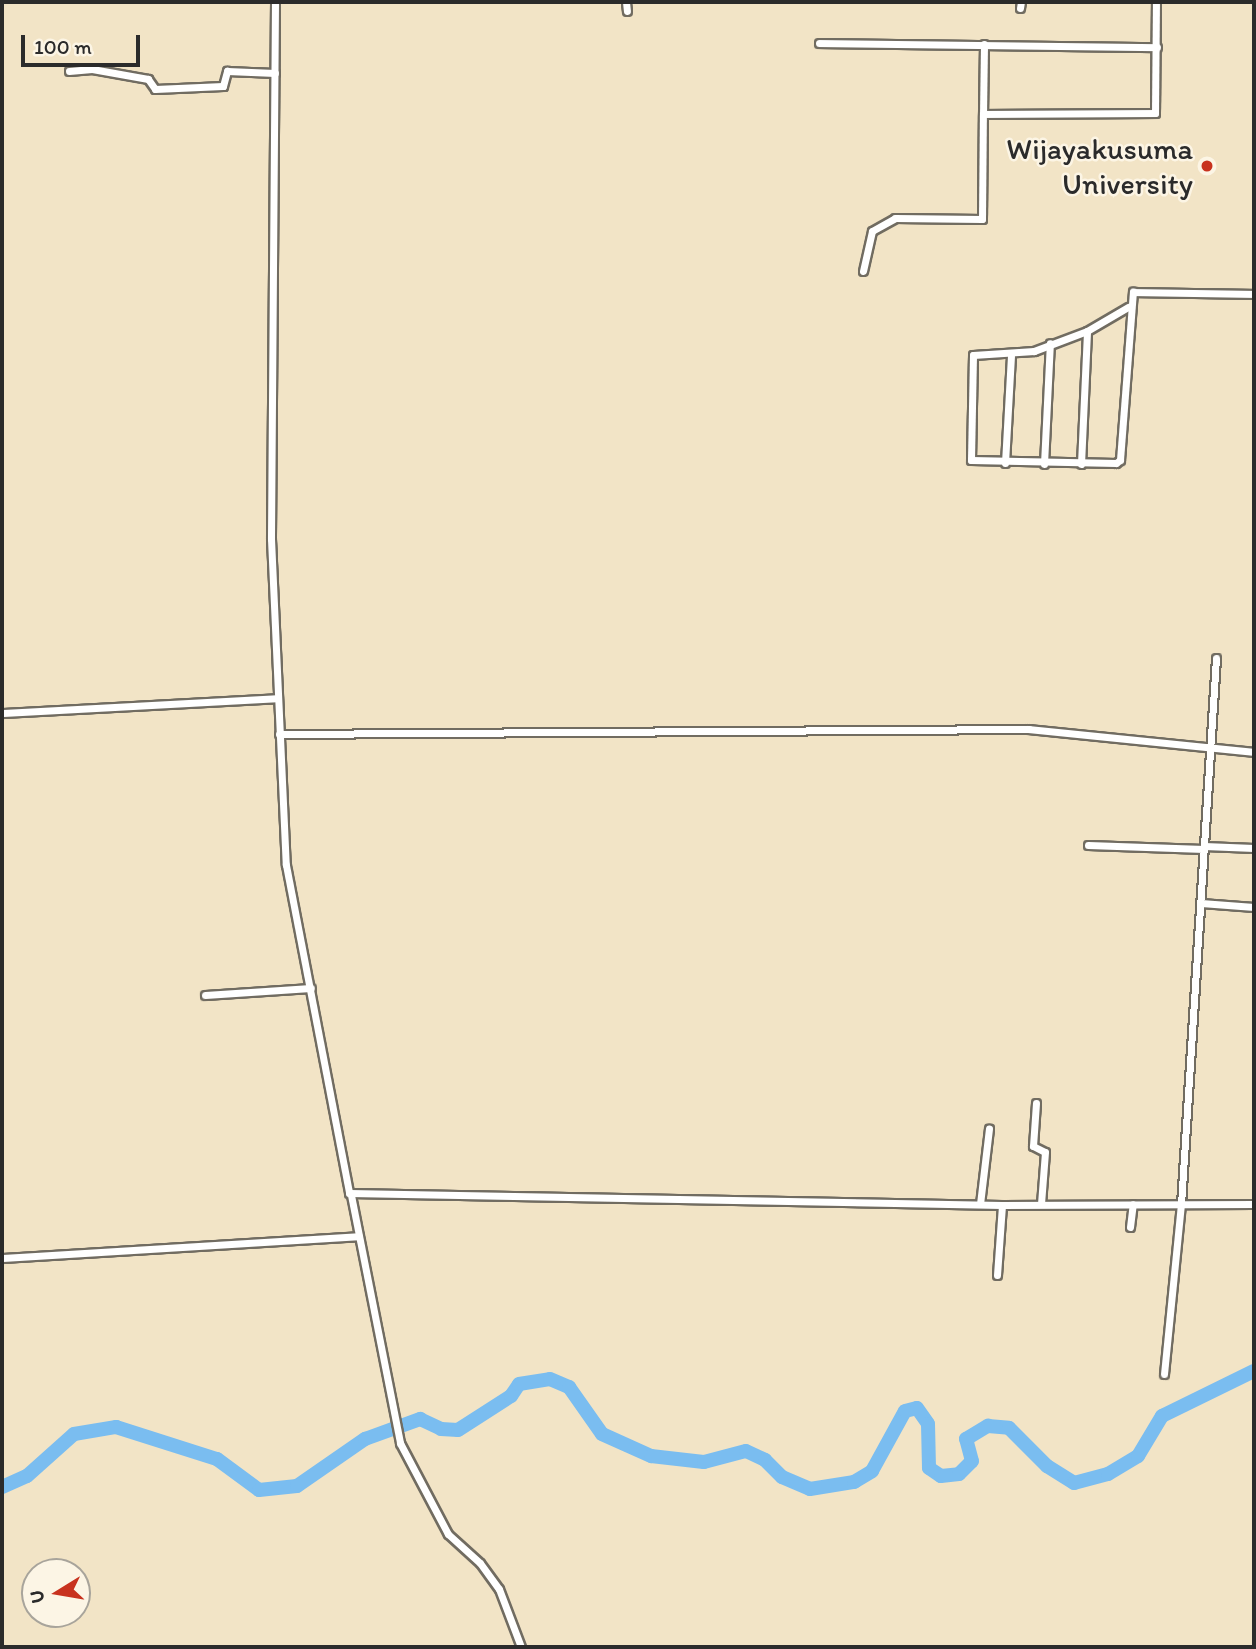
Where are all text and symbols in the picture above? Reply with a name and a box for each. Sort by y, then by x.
scale bar [24,21,144,65]
text: 100 m [34,34,92,59]
place label: Wijayakusuma University [1006,131,1193,202]
marker: Wijayakusuma University [1199,158,1215,174]
north arrow [21,1558,91,1628]
text: U [24,1588,49,1605]

